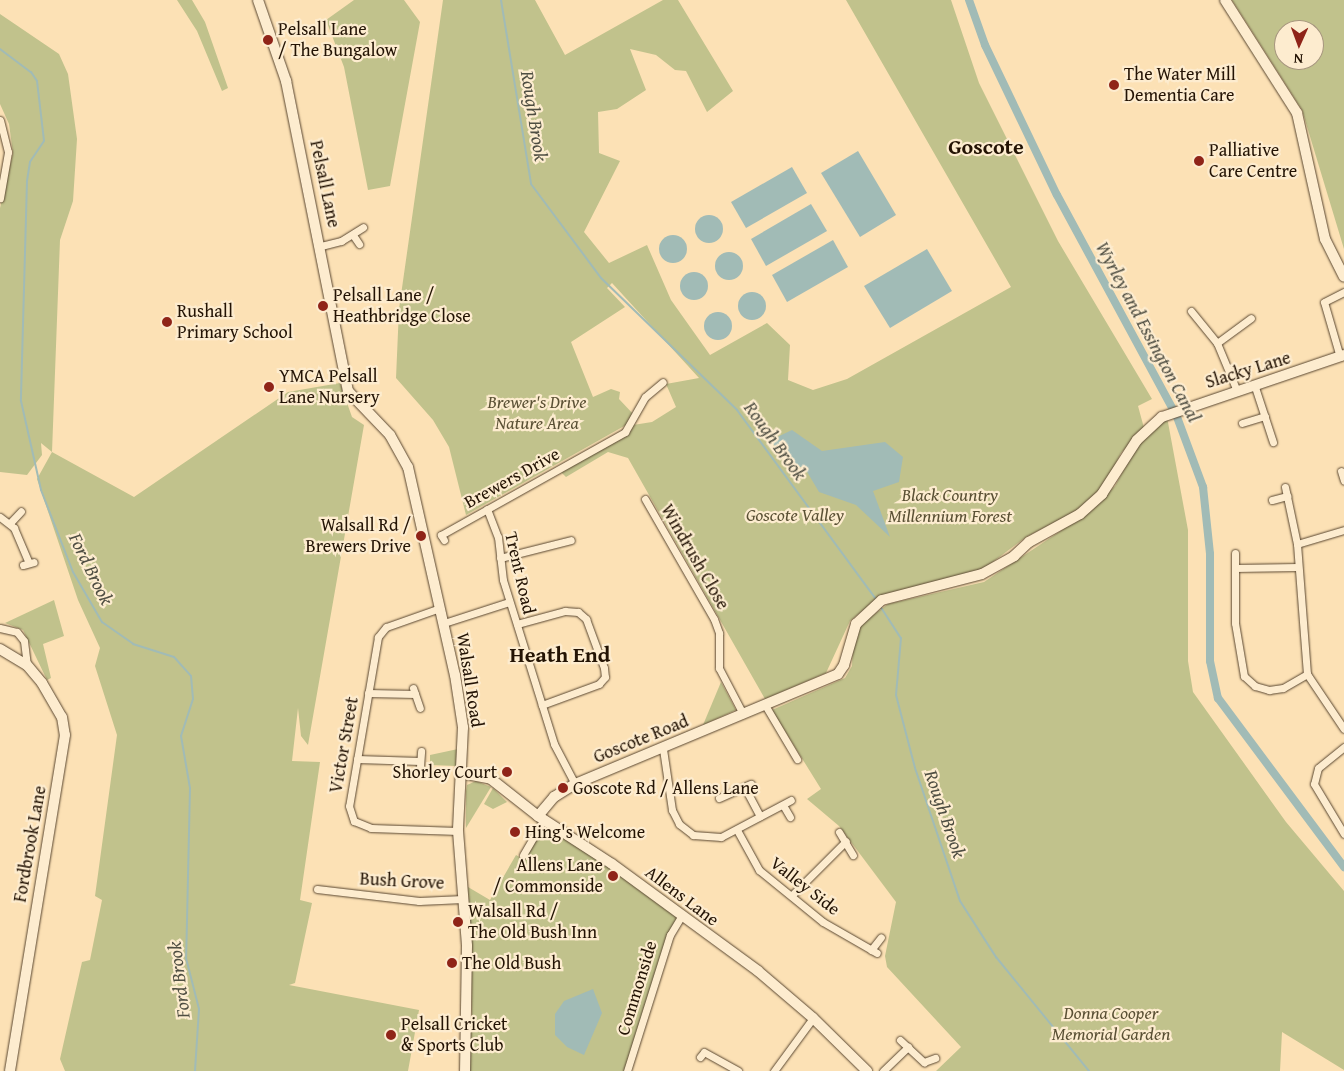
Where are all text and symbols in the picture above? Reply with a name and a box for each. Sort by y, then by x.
place label: Pelsall Lane / The Bungalow [278,19,397,62]
north arrow [1274,20,1324,70]
marker: Pelsall Lane / The Bungalow [262,34,274,46]
text: N [1293,49,1304,69]
place label: The Water Mill Dementia Care [1124,64,1236,106]
water label: Rough Brook [516,69,552,163]
marker: The Water Mill Dementia Care [1108,79,1120,91]
district label: Goscote [948,134,1024,160]
street label: Pelsall Lane [305,138,345,230]
place label: Palliative Care Centre [1209,140,1297,182]
marker: Palliative Care Centre [1193,155,1205,167]
water label: Wyrley and Essington Canal [1091,238,1205,426]
place label: Pelsall Lane / Heathbridge Close [333,285,471,328]
marker: Pelsall Lane / Heathbridge Close [317,300,329,312]
place label: Rushall Primary School [177,301,293,344]
marker: Rushall Primary School [161,316,173,328]
street label: Slacky Lane [1203,347,1293,393]
place label: YMCA Pelsall Lane Nursery [279,366,380,408]
marker: YMCA Pelsall Lane Nursery [263,381,275,393]
park label: Brewer's Drive Nature Area [488,392,586,434]
water label: Rough Brook [739,397,811,485]
street label: Brewers Drive [461,443,563,513]
park label: Black Country Millennium Forest [888,485,1012,528]
street label: Windrush Close [656,500,734,614]
park label: Goscote Valley [746,504,844,526]
place label: Walsall Rd / Brewers Drive [305,515,411,558]
water label: Ford Brook [64,529,118,609]
marker: Walsall Rd / Brewers Drive [415,530,427,542]
street label: Trent Road [500,530,540,616]
street label: Walsall Road [452,631,488,729]
district label: Heath End [510,642,610,668]
street label: Victor Street [325,695,363,795]
street label: Goscote Road [590,710,692,768]
place label: Shorley Court [393,761,497,783]
marker: Shorley Court [501,766,513,778]
water label: Rough Brook [919,767,971,861]
place label: Goscote Rd / Allens Lane [573,777,759,799]
marker: Goscote Rd / Allens Lane [557,782,569,794]
street label: Fordbrook Lane [9,784,51,904]
place label: Hing's Welcome [525,821,645,843]
marker: Hing's Welcome [509,826,521,838]
street label: Valley Side [766,852,844,920]
place label: Allens Lane / Commonside [493,855,603,898]
street label: Allens Lane [641,861,723,931]
street label: Bush Grove [359,868,445,894]
marker: Allens Lane / Commonside [607,870,619,882]
place label: Walsall Rd / The Old Bush Inn [468,901,597,944]
marker: Walsall Rd / The Old Bush Inn [452,916,464,928]
street label: Commonside [612,938,662,1038]
water label: Ford Brook [163,940,195,1020]
place label: The Old Bush [462,952,561,974]
marker: The Old Bush [446,957,458,969]
park label: Donna Cooper Memorial Garden [1052,1003,1170,1046]
place label: Pelsall Cricket & Sports Club [401,1014,507,1056]
marker: Pelsall Cricket & Sports Club [385,1029,397,1041]

